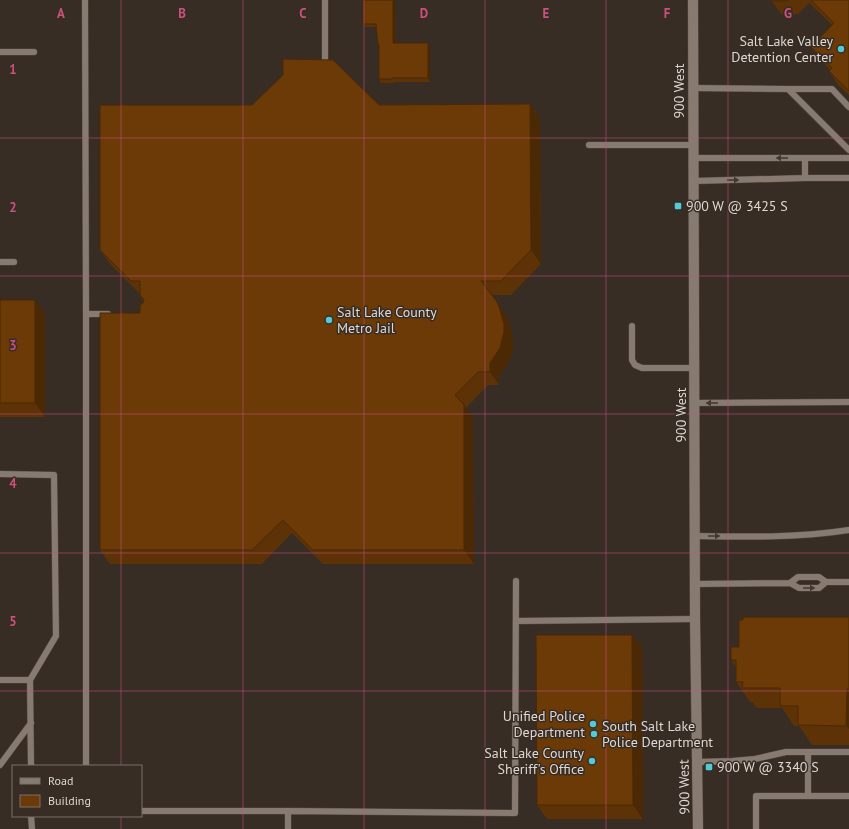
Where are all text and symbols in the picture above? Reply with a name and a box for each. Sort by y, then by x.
text: A [57,5,65,22]
text: B [178,5,186,22]
text: C [299,5,307,22]
text: D [420,5,428,22]
text: E [543,5,550,22]
text: F [664,5,671,22]
text: G [784,5,792,22]
place label: Salt Lake Valley Detention Center [731,32,833,66]
marker: Salt Lake Valley Detention Center [836,44,846,54]
text: 1 [9,61,17,78]
street label: 900 West [670,63,688,119]
one-way arrow [775,155,788,161]
one-way arrow [727,177,740,183]
place label: 900 W @ 3425 S [686,197,788,215]
text: 2 [9,199,17,216]
marker: 900 W @ 3425 S [673,201,683,211]
place label: Salt Lake County Metro Jail [337,303,437,337]
marker: Salt Lake County Metro Jail [324,315,334,325]
text: 3 [9,337,17,354]
street label: 900 West [672,387,690,443]
one-way arrow [705,400,718,406]
text: 4 [9,475,17,492]
one-way arrow [708,533,720,540]
one-way arrow [803,585,816,591]
text: 5 [9,613,17,630]
place label: Unified Police Department [503,707,585,741]
place label: South Salt Lake Police Department [602,717,713,751]
marker: Unified Police Department [588,719,598,729]
marker: South Salt Lake Police Department [589,729,599,739]
place label: Salt Lake County Sheriff's Office [484,744,584,778]
marker: Salt Lake County Sheriff's Office [587,756,597,766]
place label: 900 W @ 3340 S [717,758,819,776]
street label: 900 West [675,759,693,815]
marker: 900 W @ 3340 S [704,762,714,772]
legend [12,765,142,817]
text: Road [48,773,73,788]
text: Building [48,793,91,808]

